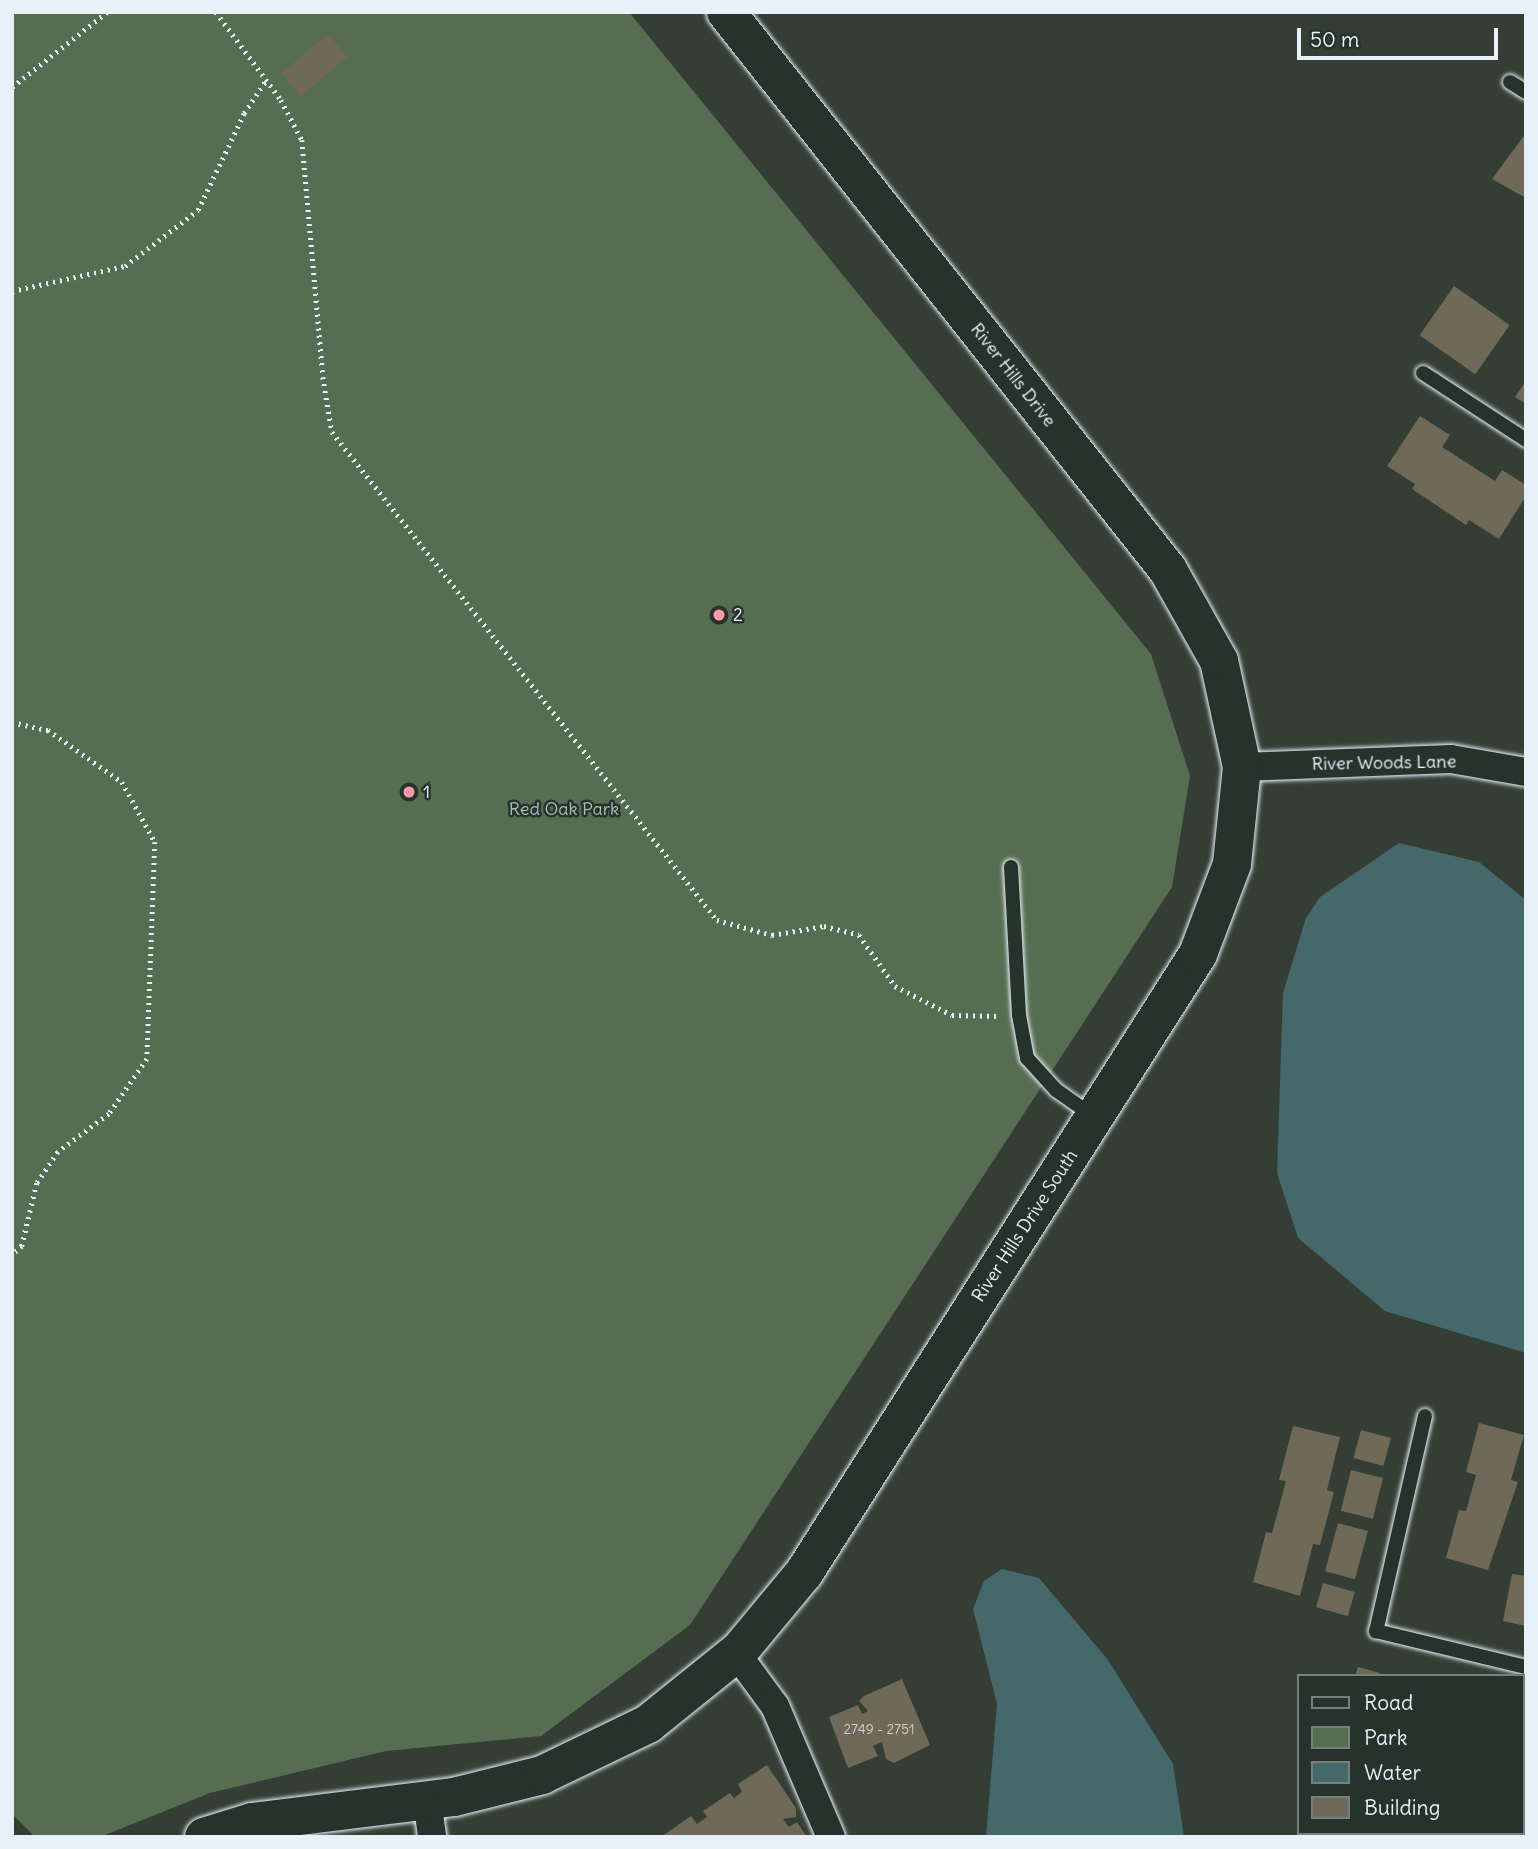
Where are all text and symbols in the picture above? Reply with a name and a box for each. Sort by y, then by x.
scale bar [1300,14,1501,58]
text: 50 m [1310,26,1359,53]
street label: River Hills Drive [966,319,1060,431]
place label: 2 [733,604,743,626]
marker: 2 [711,607,727,623]
street label: River Woods Lane [1312,751,1456,775]
place label: 1 [423,781,430,803]
marker: 1 [401,784,417,800]
park label: Red Oak Park [509,798,619,820]
street label: River Hills Drive South [968,1146,1082,1306]
legend [1296,1674,1524,1835]
text: Road [1364,1689,1413,1716]
house number: 2749 - 2751 [843,1721,915,1737]
text: Park [1364,1724,1407,1751]
text: Water [1364,1759,1421,1786]
text: Building [1364,1794,1440,1821]

